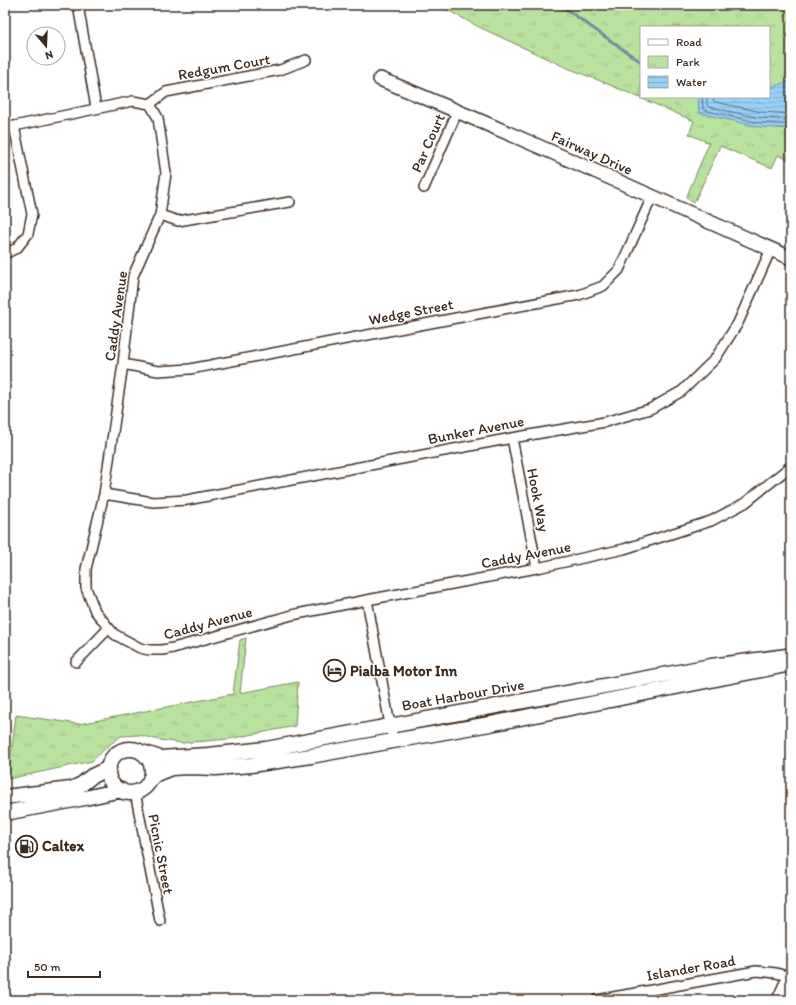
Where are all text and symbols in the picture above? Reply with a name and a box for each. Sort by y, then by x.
north arrow [26,26,66,66]
legend [640,26,770,98]
text: Road [676,35,702,49]
text: N [43,48,55,62]
street label: Redgum Court [176,50,272,84]
text: Park [676,55,700,69]
text: Water [676,75,707,89]
street label: Par Court [407,111,449,175]
street label: Fairway Drive [549,127,635,179]
street label: Caddy Avenue [101,270,131,362]
street label: Wedge Street [367,295,455,329]
street label: Bunker Avenue [426,412,526,448]
street label: Hook Way [523,467,553,533]
street label: Caddy Avenue [480,537,572,573]
street label: Caddy Avenue [162,603,254,643]
hotel icon: Pialba Motor Inn [321,658,347,684]
place label: Pialba Motor Inn [350,662,458,680]
street label: Boat Harbour Drive [400,675,526,715]
street label: Picnic Street [144,812,178,896]
fuel station icon: Caltex [14,833,40,859]
place label: Caltex [42,837,84,855]
street label: Islander Road [645,951,737,985]
scale bar [28,953,100,979]
text: 50 m [34,960,60,974]

